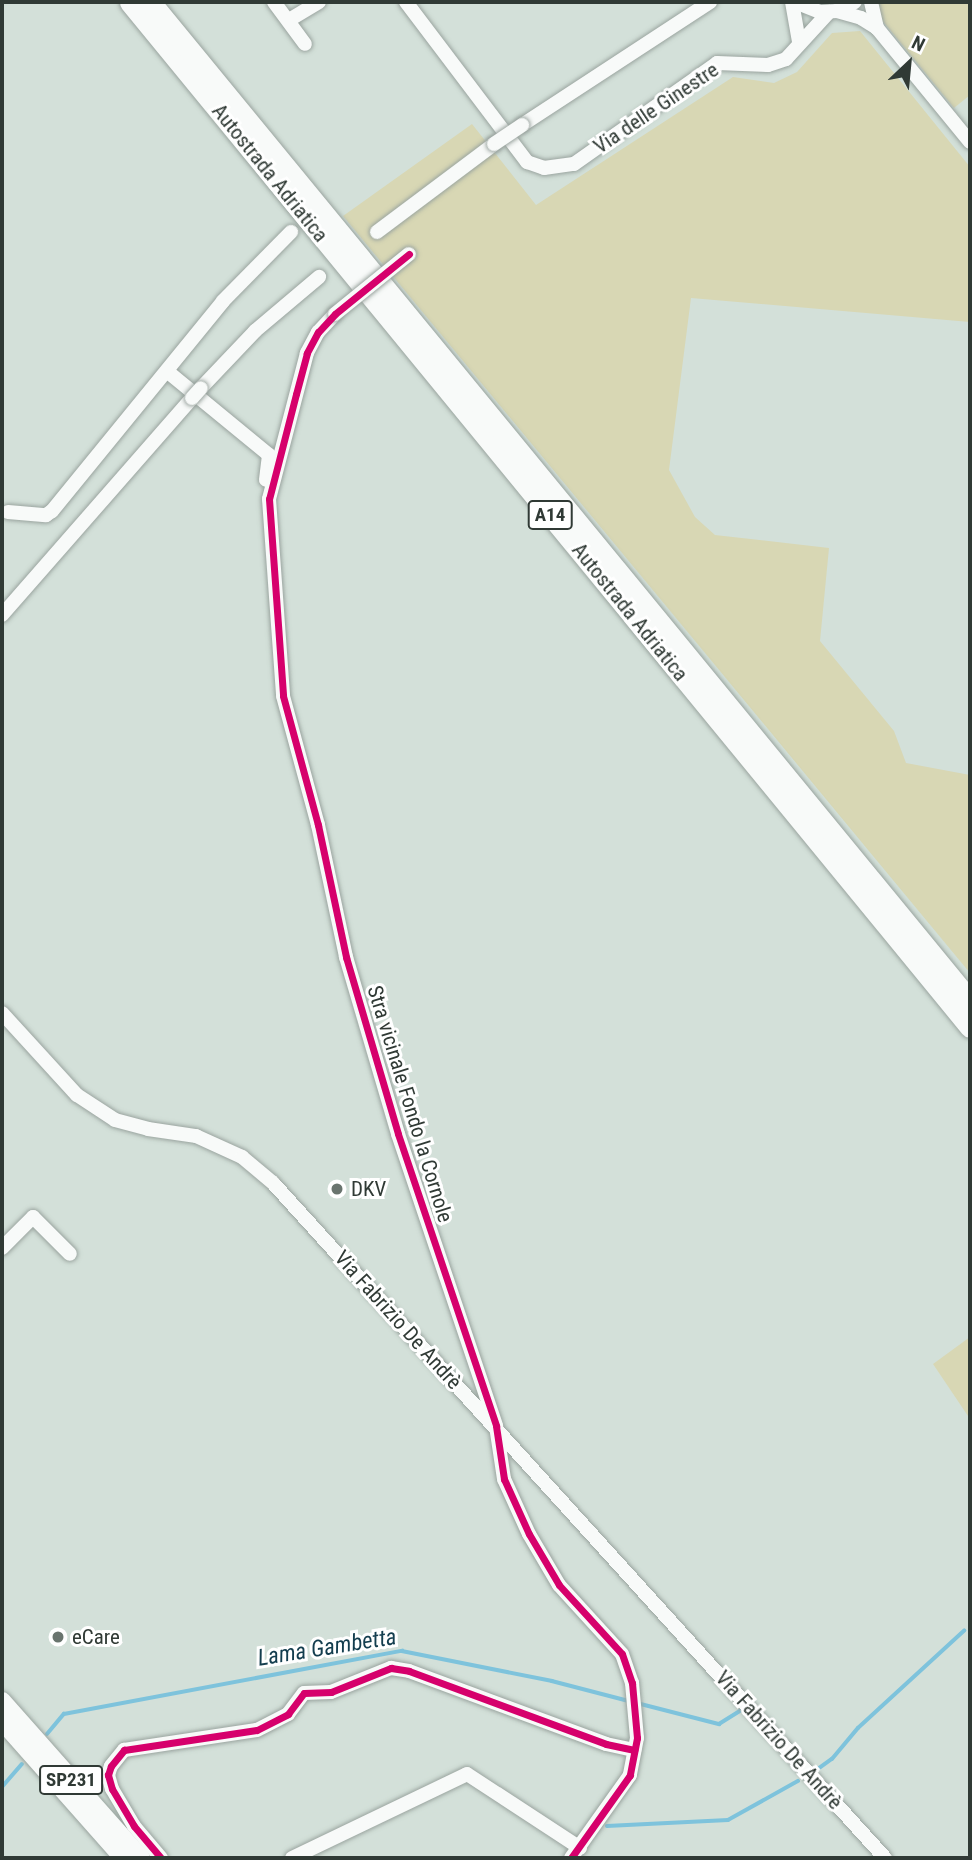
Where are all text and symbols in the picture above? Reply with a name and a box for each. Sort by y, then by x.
north arrow [874,28,944,98]
text: N [908,31,929,57]
street label: Via delle Ginestre [589,57,723,159]
street label: Autostrada Adriatica [207,99,333,247]
road number: A14 [527,500,573,530]
street label: Autostrada Adriatica [567,538,693,686]
street label: Stra vicinale Fondo la Cornole [362,983,458,1225]
place label: DKV [351,1176,386,1202]
marker: DKV [329,1181,345,1197]
street label: Via Fabrizio De Andrè [329,1246,467,1394]
water label: Lama Gambetta [256,1623,398,1673]
place label: eCare [72,1624,120,1650]
marker: eCare [50,1629,66,1645]
street label: Via Fabrizio De Andrè [710,1666,848,1814]
road number: SP231 [38,1764,104,1796]

